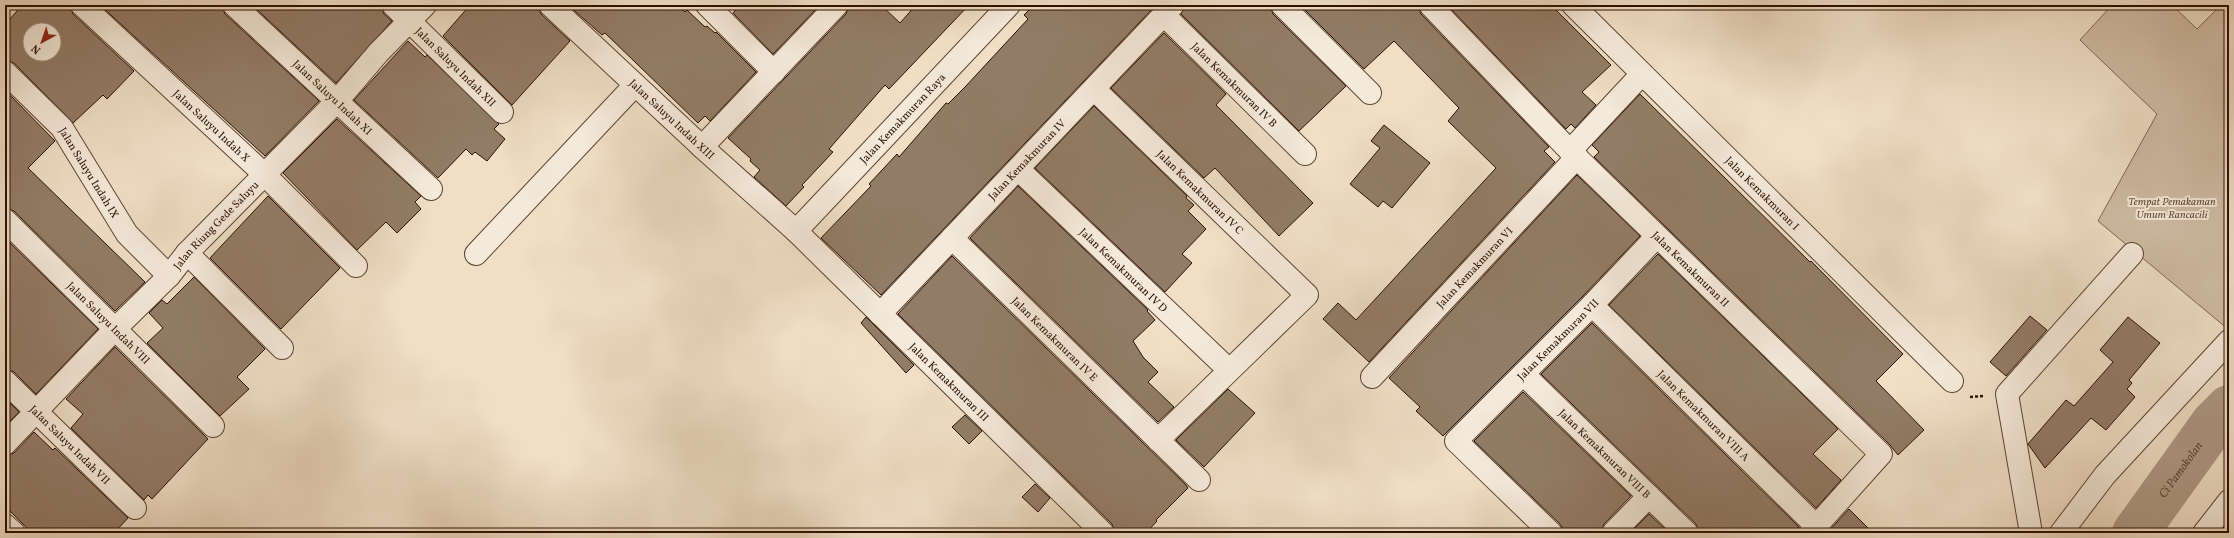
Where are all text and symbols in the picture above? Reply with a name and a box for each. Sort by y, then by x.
north arrow [22,22,62,62]
street label: Jalan Saluyu Indah XII [411,25,499,111]
text: N [29,40,44,57]
street label: Jalan Kemakmuran IV B [1187,40,1280,131]
street label: Jalan Saluyu Indah XI [289,57,375,139]
street label: Jalan Kemakmuran Raya [857,70,950,168]
street label: Jalan Saluyu Indah XIII [625,76,717,164]
street label: Jalan Saluyu Indah X [169,87,252,166]
street label: Jalan Kemakmuran IV [986,116,1070,204]
street label: Jalan Saluyu Indah IX [54,125,122,221]
street label: Jalan Kemakmuran IV C [1153,147,1246,239]
street label: Jalan Kemakmuran I [1721,154,1802,234]
street label: Jalan Riung Gede Saluyu [171,178,263,273]
park label: Tempat Pemakaman Umum Rancacili [2128,195,2216,223]
street label: Jalan Kemakmuran VI [1434,224,1517,312]
street label: Jalan Kemakmuran IV D [1075,225,1170,316]
street label: Jalan Kemakmuran II [1648,229,1732,311]
street label: Jalan Saluyu Indah VIII [63,279,153,368]
street label: Jalan Kemakmuran IV E [1008,294,1100,386]
street label: Jalan Kemakmuran VII [1515,296,1603,385]
street label: Jalan Kemakmuran III [905,340,992,426]
street label: Jalan Kemakmuran VIII A [1653,367,1752,465]
street label: Jalan Saluyu Indah VII [25,403,113,489]
street label: Jalan Kemakmuran VIII B [1554,406,1653,503]
water label: Ci Pamokolan [2156,439,2207,502]

